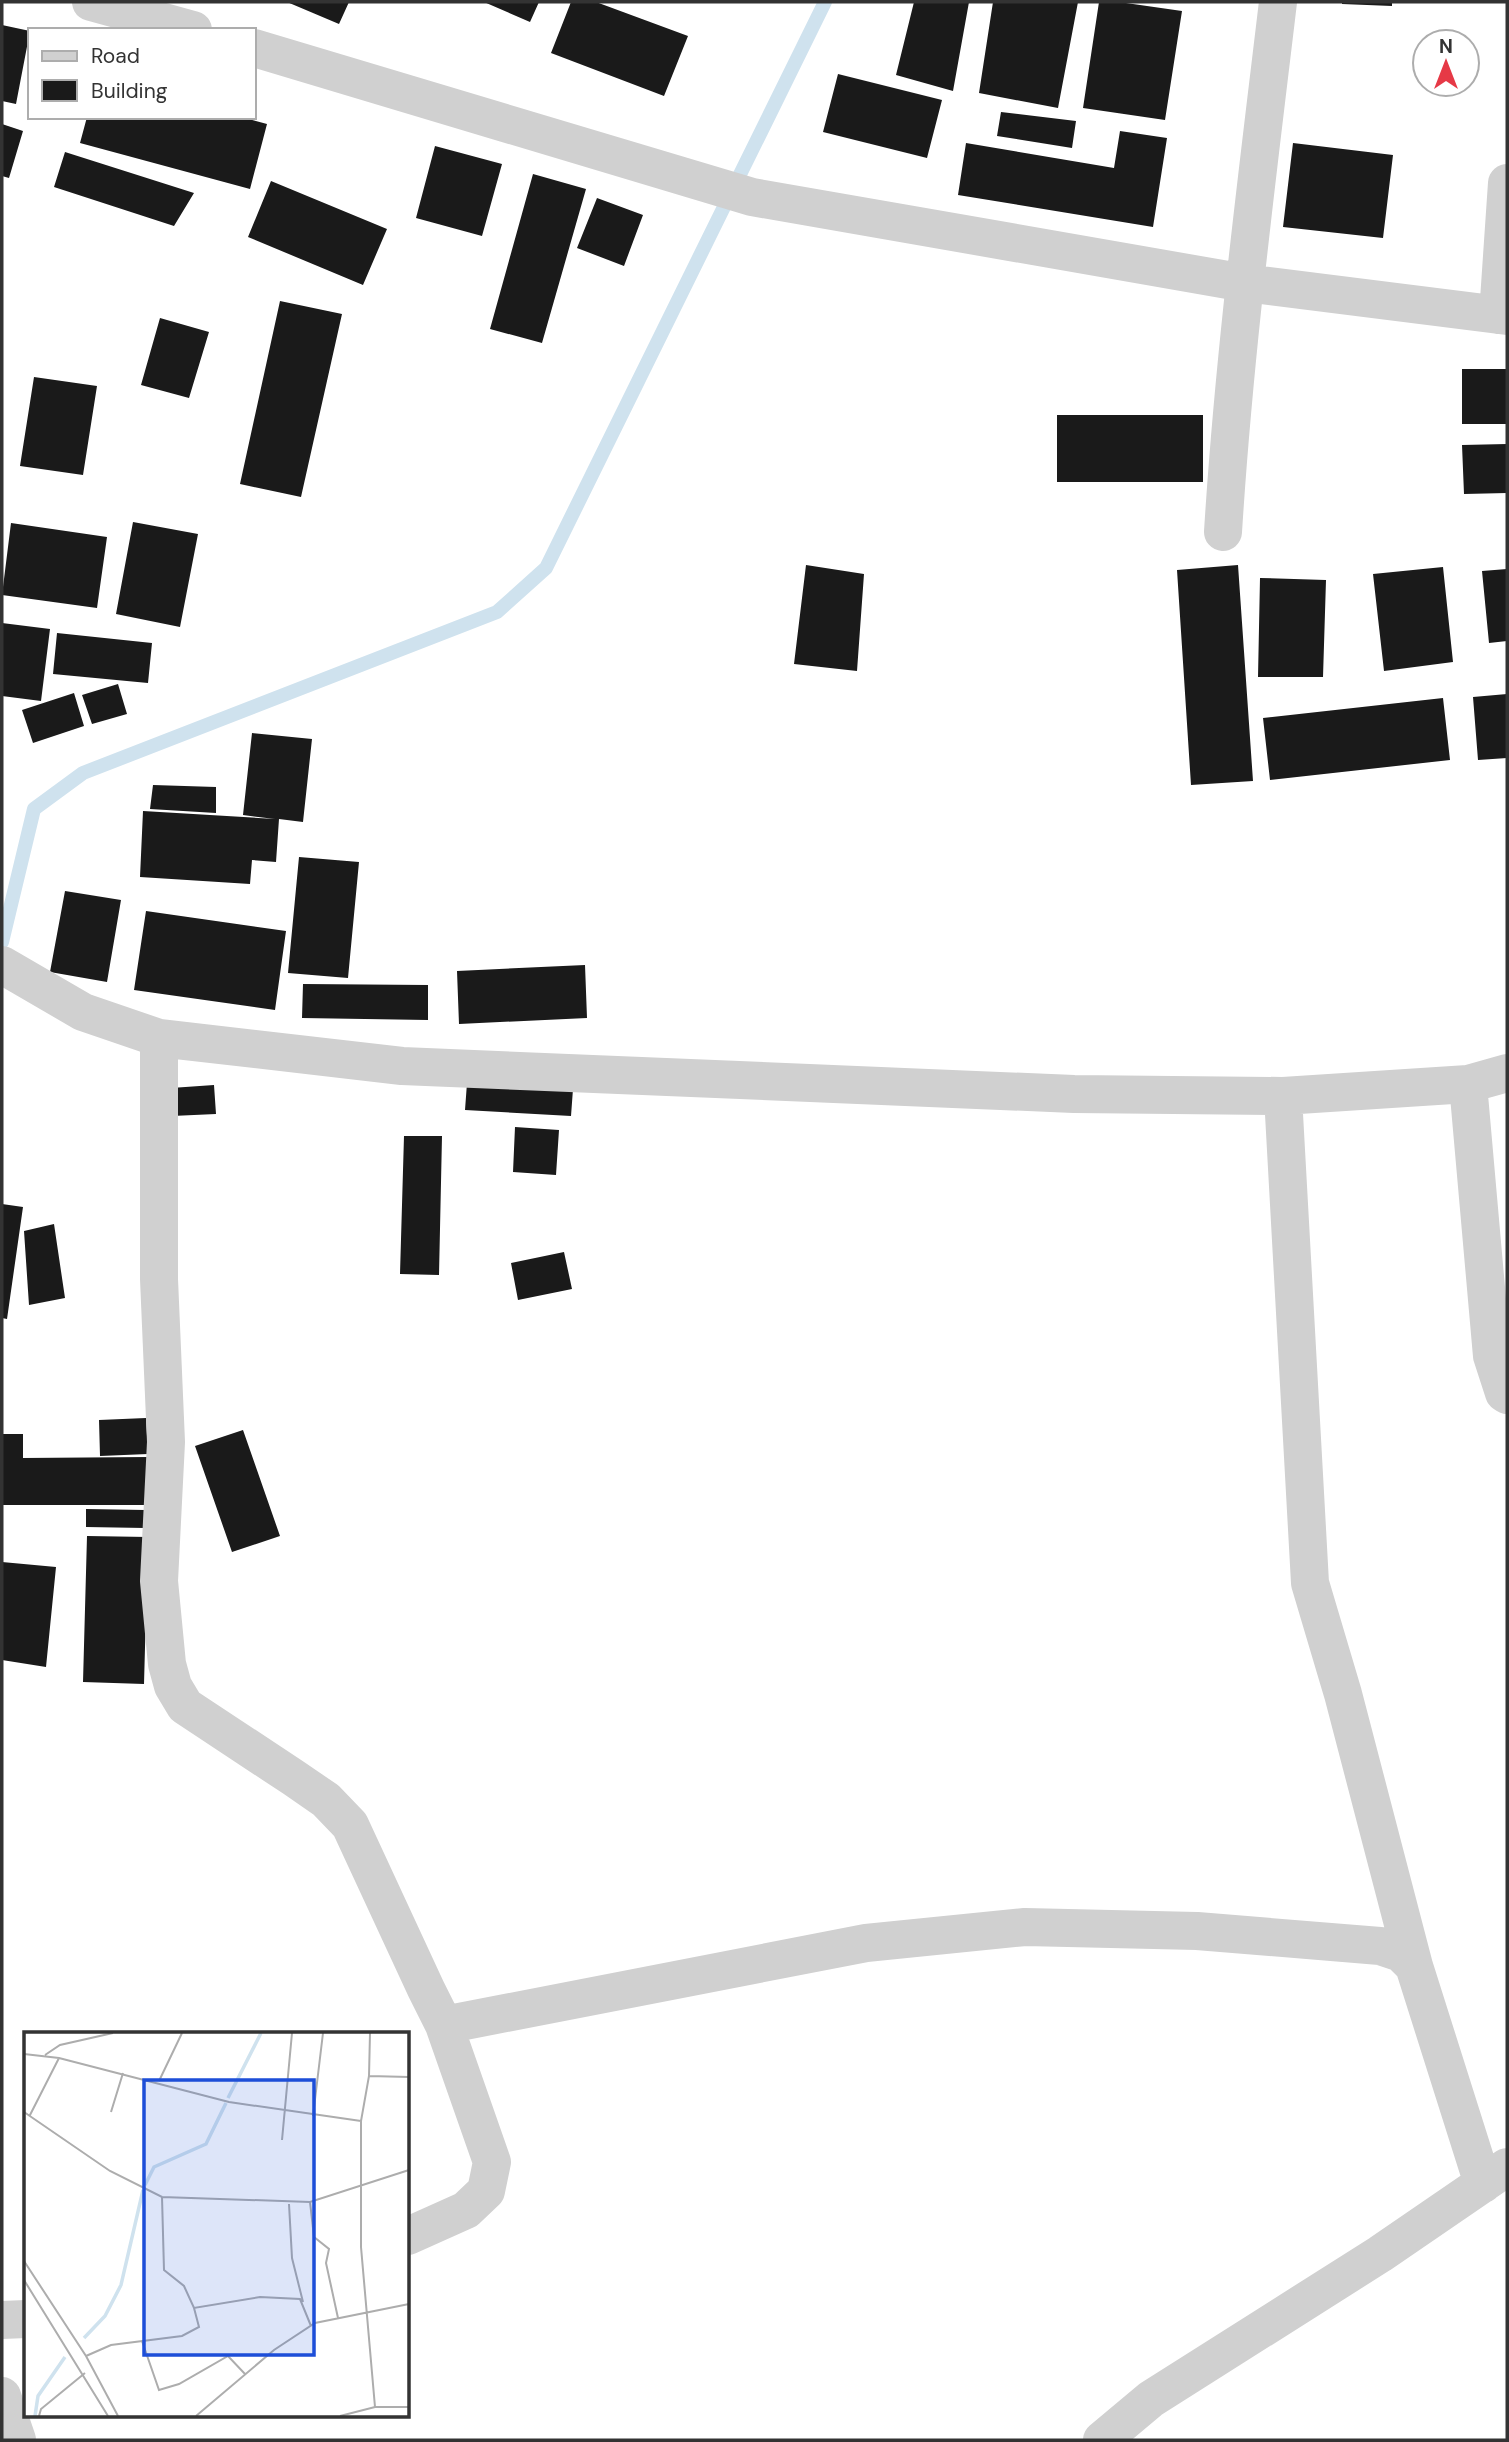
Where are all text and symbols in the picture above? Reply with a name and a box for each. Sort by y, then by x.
legend [28,28,256,119]
north arrow [1411,28,1481,98]
text: N [1439,34,1453,59]
text: Road [91,42,140,70]
text: Building [91,77,168,105]
inset map [24,2032,410,2418]

